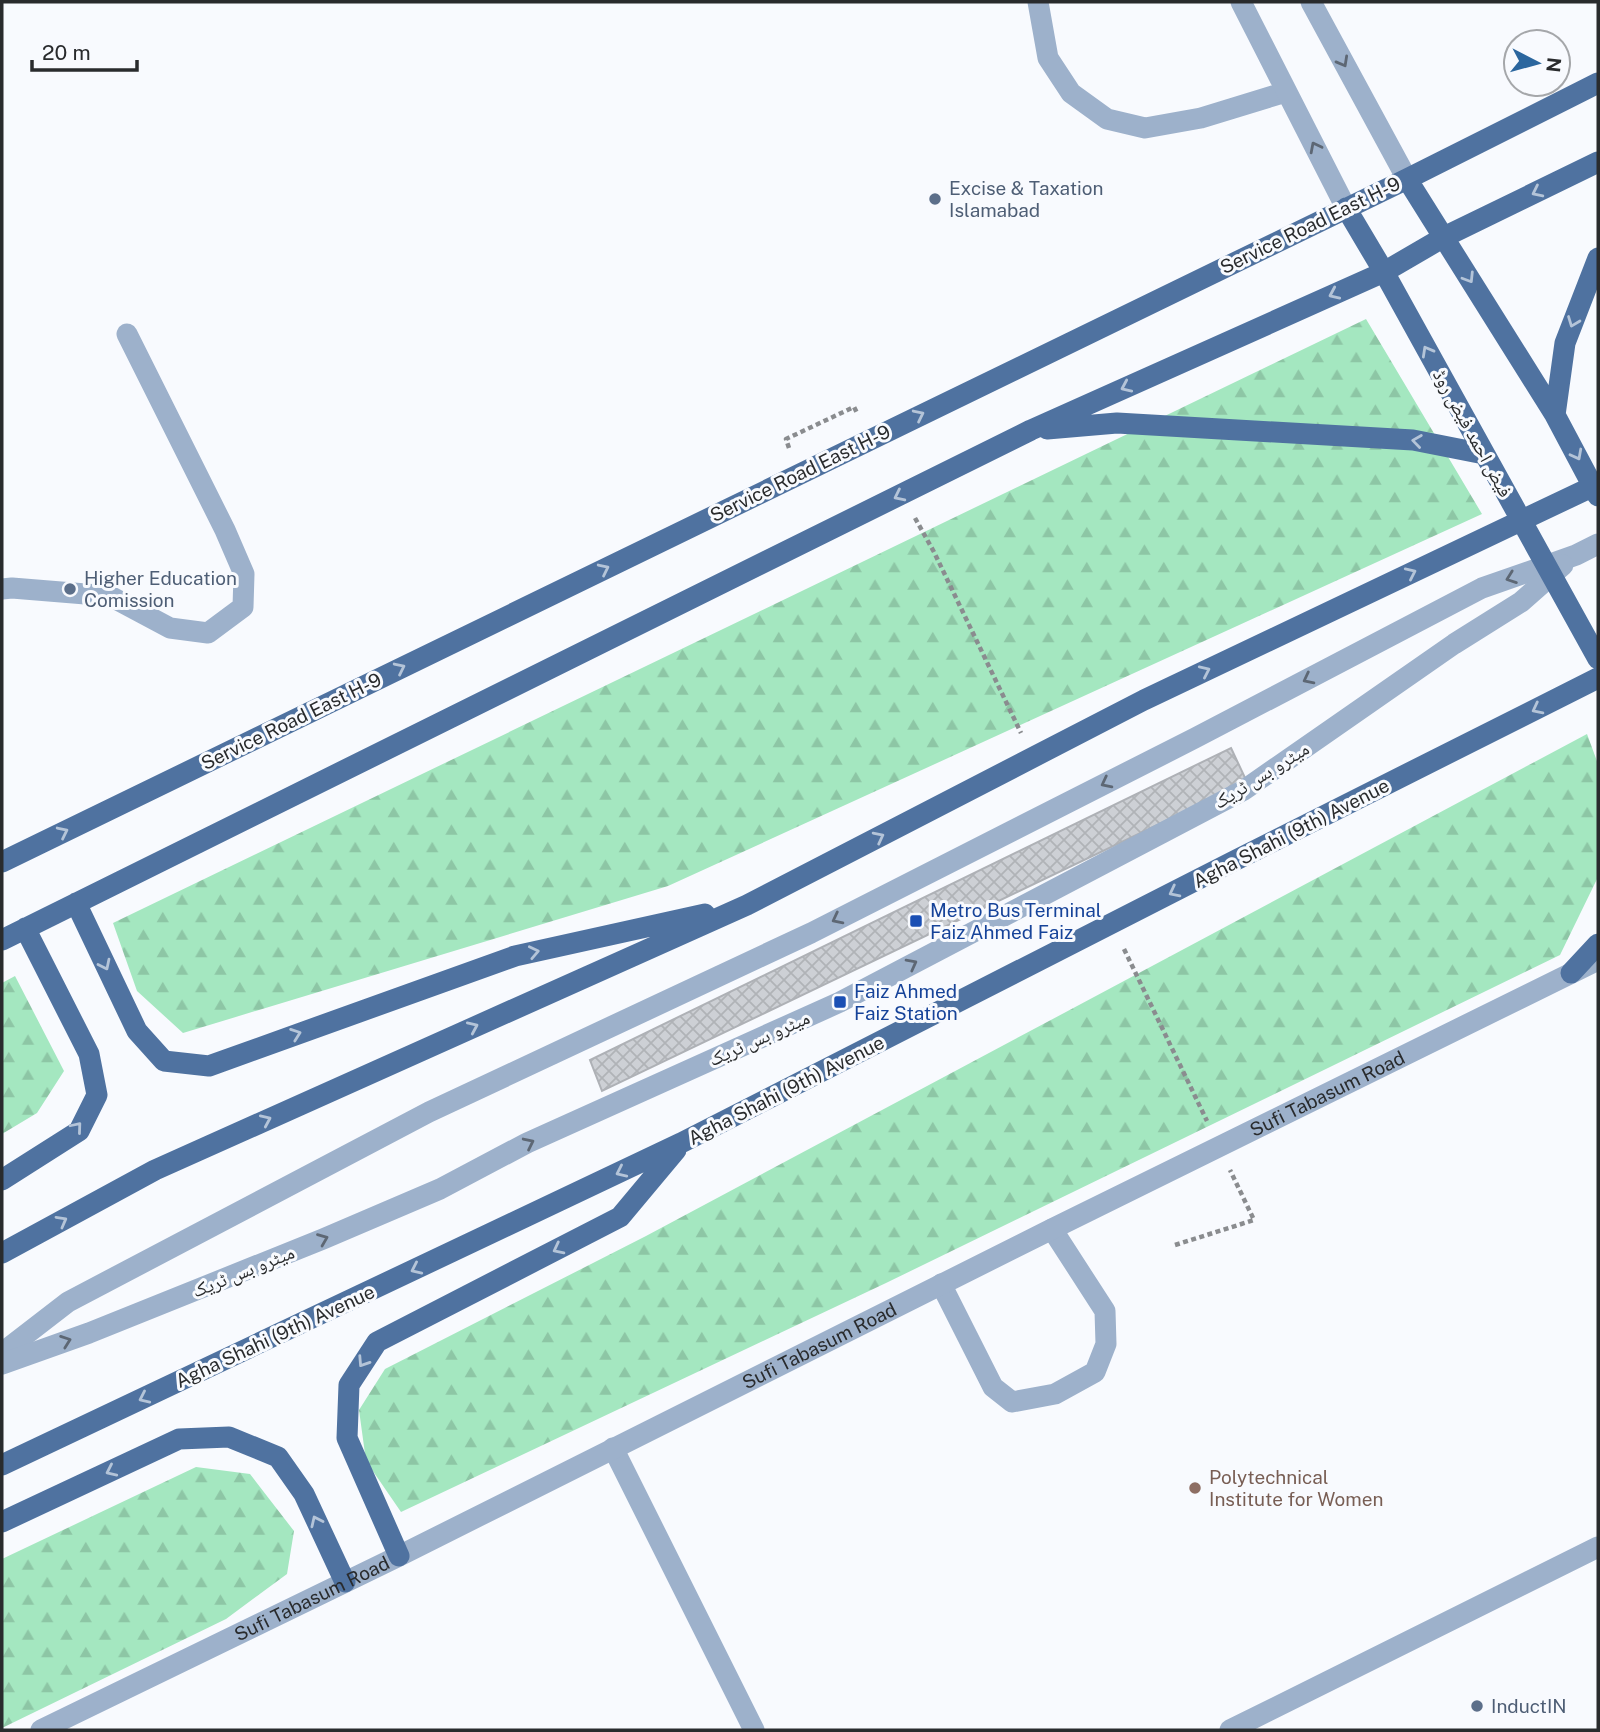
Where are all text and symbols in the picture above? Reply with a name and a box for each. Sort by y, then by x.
scale bar [32,28,136,72]
north arrow [1502,28,1572,98]
text: 20 m [42,40,91,65]
one-way arrow [1335,54,1349,67]
text: N [1542,56,1566,73]
one-way arrow [1309,142,1323,154]
street label: Service Road East H-9 [1216,172,1404,278]
place label: Excise & Taxation Islamabad [949,177,1104,221]
one-way arrow [1532,183,1544,197]
marker: Excise & Taxation Islamabad [927,191,943,207]
one-way arrow [1461,270,1474,283]
one-way arrow [1329,286,1341,300]
one-way arrow [1568,315,1582,327]
one-way arrow [1422,346,1435,358]
street label: فیض احمد فیض روڈ [1428,365,1517,501]
one-way arrow [1121,379,1134,393]
one-way arrow [912,410,924,424]
street label: Service Road East H-9 [706,420,894,526]
one-way arrow [1411,434,1423,449]
one-way arrow [1569,448,1582,461]
one-way arrow [894,487,906,501]
one-way arrow [597,563,609,577]
place label: Higher Education Comission [84,567,237,611]
one-way arrow [1404,567,1416,581]
one-way arrow [1506,570,1518,584]
marker: Higher Education Comission [62,581,78,597]
one-way arrow [393,663,405,677]
one-way arrow [1198,665,1210,679]
street label: Service Road East H-9 [197,668,385,774]
one-way arrow [1303,671,1315,684]
one-way arrow [1532,700,1544,714]
street label: میٹرو بس ٹریک [1209,737,1313,814]
street label: Agha Shahi (9th) Avenue [1189,774,1393,892]
one-way arrow [1101,775,1113,789]
one-way arrow [56,827,68,841]
one-way arrow [872,832,884,845]
one-way arrow [1169,883,1181,897]
place label: Metro Bus Terminal Faiz Ahmed Faiz [930,899,1101,943]
one-way arrow [832,911,844,925]
marker: Metro Bus Terminal Faiz Ahmed Faiz [908,913,924,929]
one-way arrow [528,945,540,960]
one-way arrow [97,958,111,970]
one-way arrow [905,958,918,972]
place label: Faiz Ahmed Faiz Station [854,980,958,1024]
marker: Faiz Ahmed Faiz Station [832,994,848,1010]
street label: میٹرو بس ٹریک [705,1006,813,1071]
one-way arrow [466,1021,479,1035]
one-way arrow [290,1029,302,1043]
street label: Agha Shahi (9th) Avenue [684,1031,888,1149]
street label: Sufi Tabasum Road [1246,1046,1408,1141]
one-way arrow [259,1114,271,1128]
one-way arrow [69,1122,82,1135]
one-way arrow [522,1137,534,1151]
one-way arrow [616,1163,628,1177]
one-way arrow [54,1215,67,1229]
one-way arrow [316,1233,328,1247]
street label: میٹرو بس ٹریک [189,1241,298,1302]
one-way arrow [553,1241,565,1255]
one-way arrow [410,1261,423,1275]
street label: Agha Shahi (9th) Avenue [172,1280,378,1392]
street label: Sufi Tabasum Road [738,1298,900,1393]
one-way arrow [59,1335,72,1349]
one-way arrow [359,1354,372,1367]
one-way arrow [138,1390,151,1404]
one-way arrow [106,1463,119,1477]
place label: Polytechnical Institute for Women [1209,1466,1383,1510]
marker: Polytechnical Institute for Women [1187,1480,1203,1496]
one-way arrow [311,1515,325,1528]
street label: Sufi Tabasum Road [231,1551,393,1645]
place label: InductIN [1491,1695,1567,1717]
marker: InductIN [1469,1698,1485,1714]

